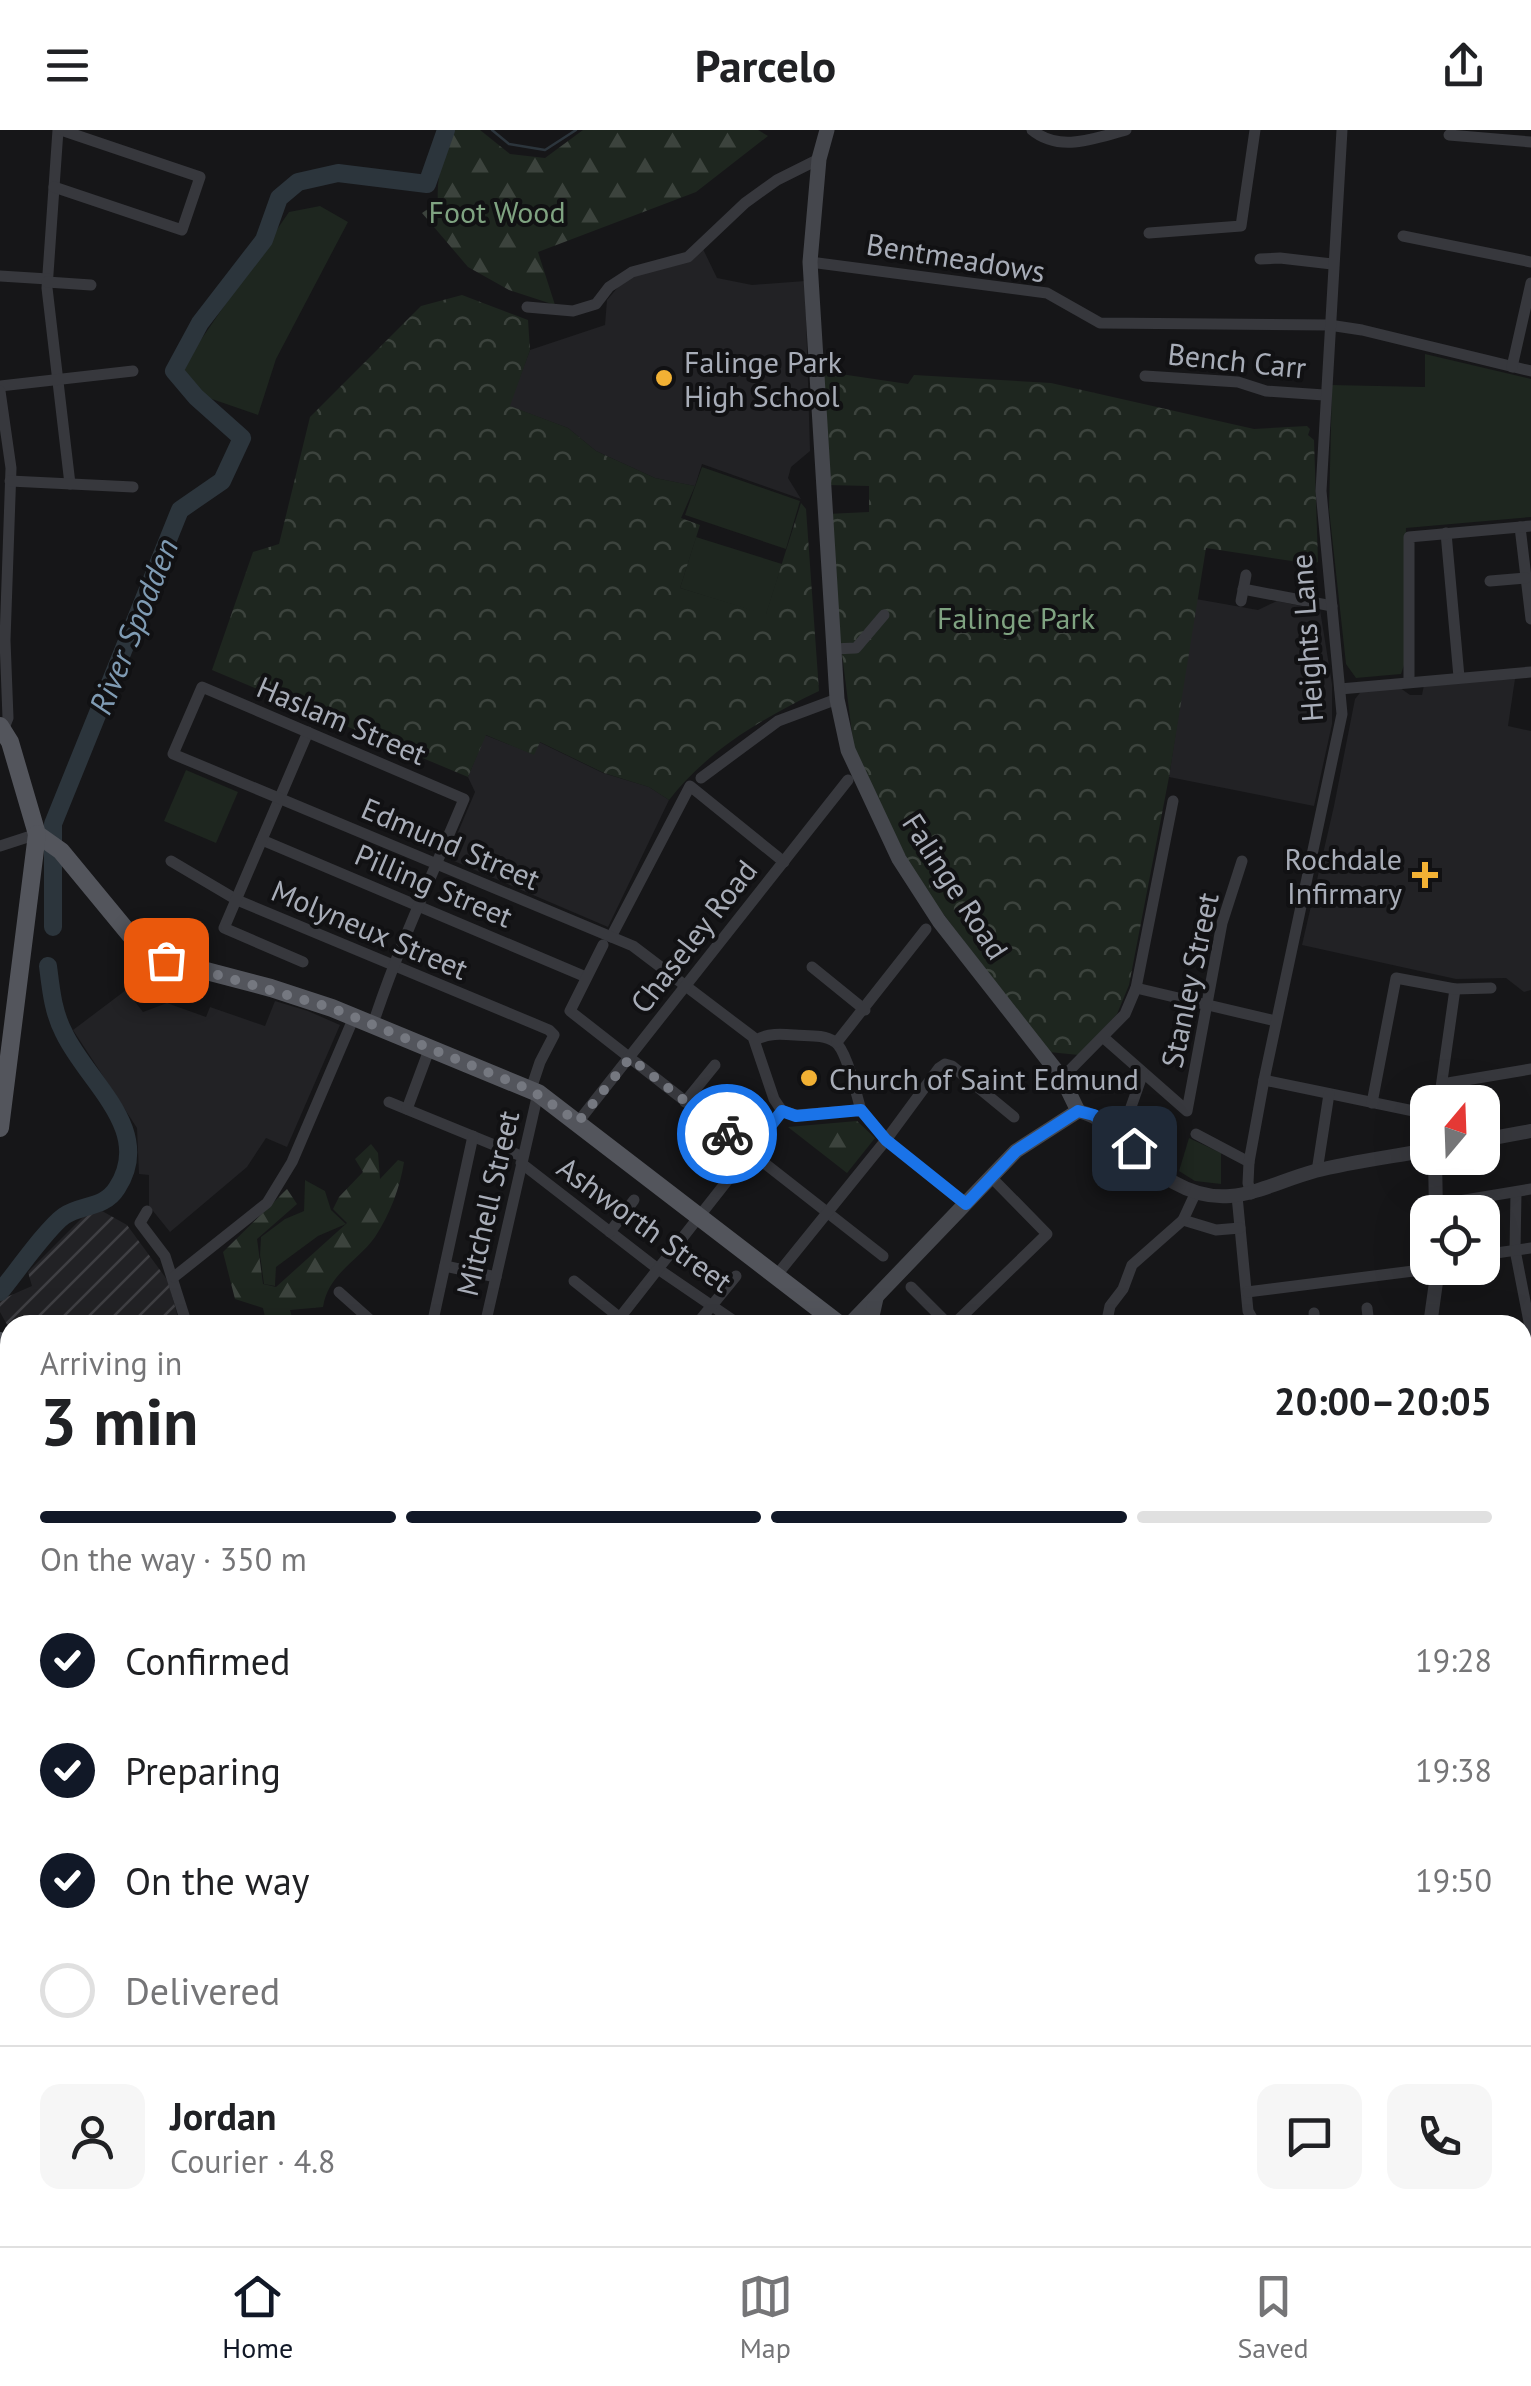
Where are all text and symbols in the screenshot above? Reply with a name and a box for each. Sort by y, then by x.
text: Parcelo [695,36,836,94]
icon: menu [40,38,95,93]
icon: share [1436,38,1491,93]
park label: Foot Wood [428,192,566,231]
street label: Bentmeadows [864,224,1048,290]
street label: Bench Carr [1166,333,1308,387]
place label: Falinge Park High School [684,342,843,415]
marker: Falinge Park High School [653,367,675,389]
water label: River Spodden [79,532,187,720]
street label: Heights Lane [1281,553,1331,723]
park label: Falinge Park [937,598,1096,637]
street label: Haslam Street [251,667,433,773]
street label: Edmund Street [356,788,546,898]
street label: Falinge Road [894,806,1018,966]
street label: Pilling Street [349,834,519,936]
place label: Rochdale Infirmary [1285,839,1402,912]
street label: Chaseley Road [621,851,765,1021]
marker: Rochdale Infirmary [1412,862,1438,888]
street label: Molyneux Street [266,870,474,988]
street label: Stanley Street [1151,889,1227,1071]
pin [124,918,209,1003]
icon: bag [139,933,194,988]
place label: Church of Saint Edmund [829,1059,1139,1098]
marker: Church of Saint Edmund [798,1067,820,1089]
courier [677,1084,777,1184]
north arrow [1410,1085,1500,1175]
map controls [1410,1085,1500,1285]
pin [1092,1106,1177,1191]
street label: Mitchell Street [447,1107,527,1299]
icon: bike [700,1107,755,1162]
icon: home [1107,1121,1162,1176]
street label: Ashworth Street [550,1147,740,1301]
button: locate [1410,1195,1500,1285]
text: Arriving in [40,1342,182,1384]
text: 20:00–20:05 [1274,1376,1492,1425]
text: 3 min [40,1379,199,1463]
text: On the way · 350 m [40,1538,307,1580]
icon: check [40,1633,95,1688]
text: Confirmed [125,1636,291,1685]
text: 19:28 [1415,1639,1492,1681]
icon: check [40,1743,95,1798]
text: Preparing [125,1746,281,1795]
text: 19:38 [1415,1749,1492,1791]
icon: check [40,1853,95,1908]
text: On the way [125,1856,310,1905]
text: 19:50 [1415,1859,1492,1901]
text: Delivered [125,1966,280,2015]
button: person [40,2084,145,2189]
button: chat [1257,2084,1362,2189]
button: phone [1387,2084,1492,2189]
text: Jordan [170,2091,276,2140]
text: Courier · 4.8 [170,2140,336,2182]
tab: Home [222,2269,293,2366]
tab: Map [738,2269,793,2366]
tab: Saved [1237,2269,1309,2366]

